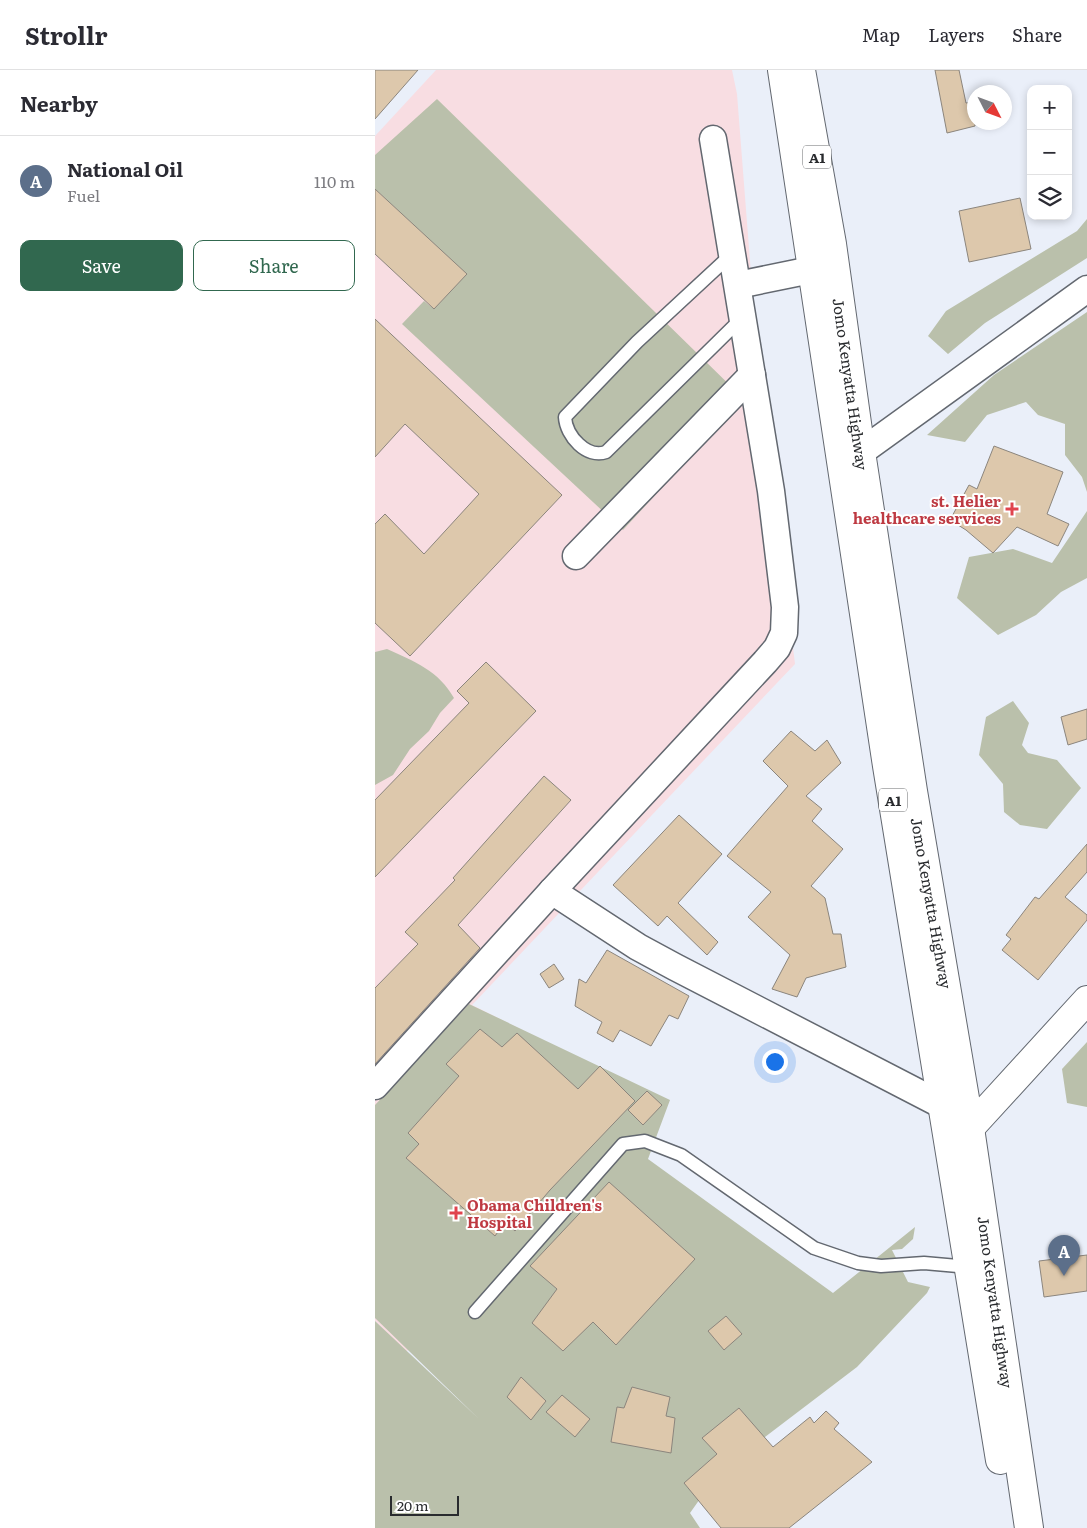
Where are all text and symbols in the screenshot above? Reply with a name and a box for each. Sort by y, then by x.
text: Strollr [25,17,108,52]
text: Map [862,21,900,48]
text: Layers [928,21,984,48]
text: Share [1012,21,1062,48]
north arrow [967,85,1012,130]
map controls [1027,85,1072,220]
button: + [1027,85,1072,130]
text: Nearby [20,87,98,118]
button: − [1027,130,1072,175]
road number: A1 [803,145,831,168]
text: National Oil [67,155,183,183]
text: A [30,169,42,193]
text: 110 m [314,169,355,193]
button: layers [1027,175,1072,220]
text: Fuel [67,183,100,207]
button: Save [20,240,183,291]
button: Share [193,240,355,291]
street label: Jomo Kenyatta Highway [828,297,874,472]
place label: st. Helier healthcare services [853,489,1002,529]
marker: st. Helier healthcare services [1005,502,1019,516]
road number: A1 [879,788,907,812]
street label: Jomo Kenyatta Highway [906,816,958,991]
your location [762,1049,788,1075]
place label: Obama Children's Hospital [467,1193,603,1233]
marker: Obama Children's Hospital [449,1206,463,1220]
street label: Jomo Kenyatta Highway [973,1215,1019,1390]
pin: A [1048,1235,1080,1276]
scale bar [390,1493,459,1516]
text: 20 m [397,1495,429,1515]

